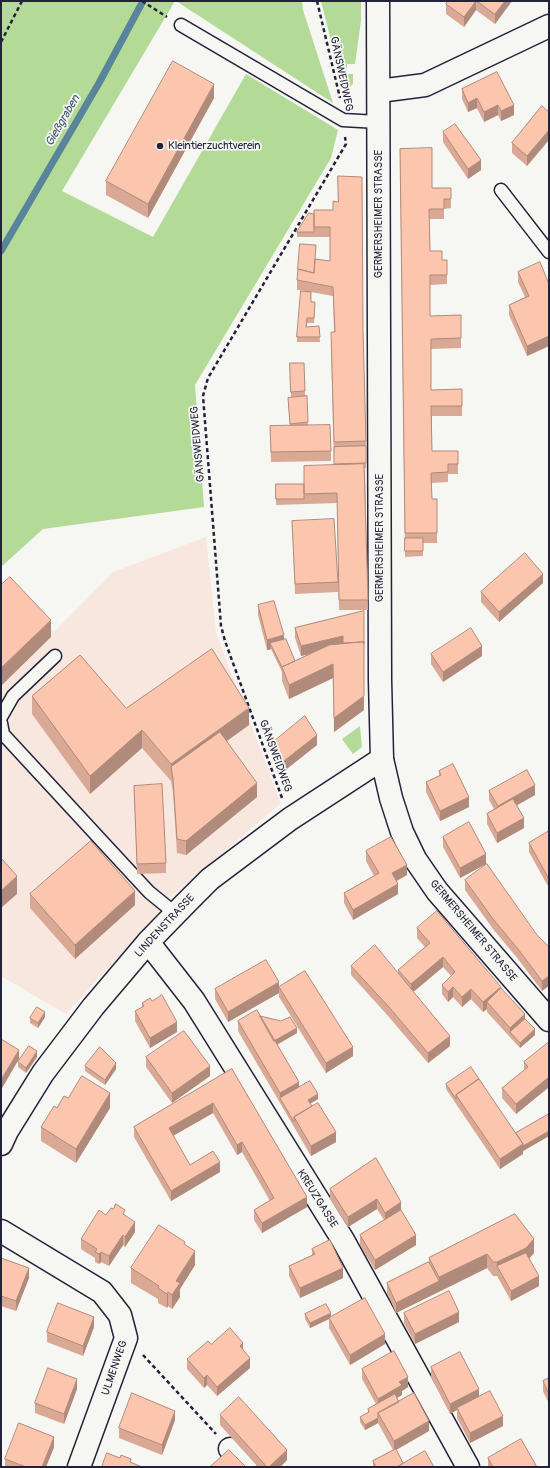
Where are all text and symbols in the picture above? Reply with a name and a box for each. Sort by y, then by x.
street label: GÄNSWEIDWEG [327,35,355,113]
water label: Gießgraben [43,93,83,149]
place label: Kleintierzuchtverein [168,139,260,153]
marker: Kleintierzuchtverein [155,141,165,151]
street label: GERMERSHEIMER STRASSE [372,150,386,278]
street label: GÄNSWEIDWEG [188,406,208,482]
street label: GERMERSHEIMER STRASSE [373,474,387,602]
street label: GÄNSWEIDWEG [256,718,294,794]
street label: GERMERSHEIMER STRASSE [427,878,519,984]
street label: LINDENSTRASSE [132,892,198,960]
street label: KREUZGASSE [294,1167,340,1231]
street label: ULMENWEG [99,1339,131,1397]

